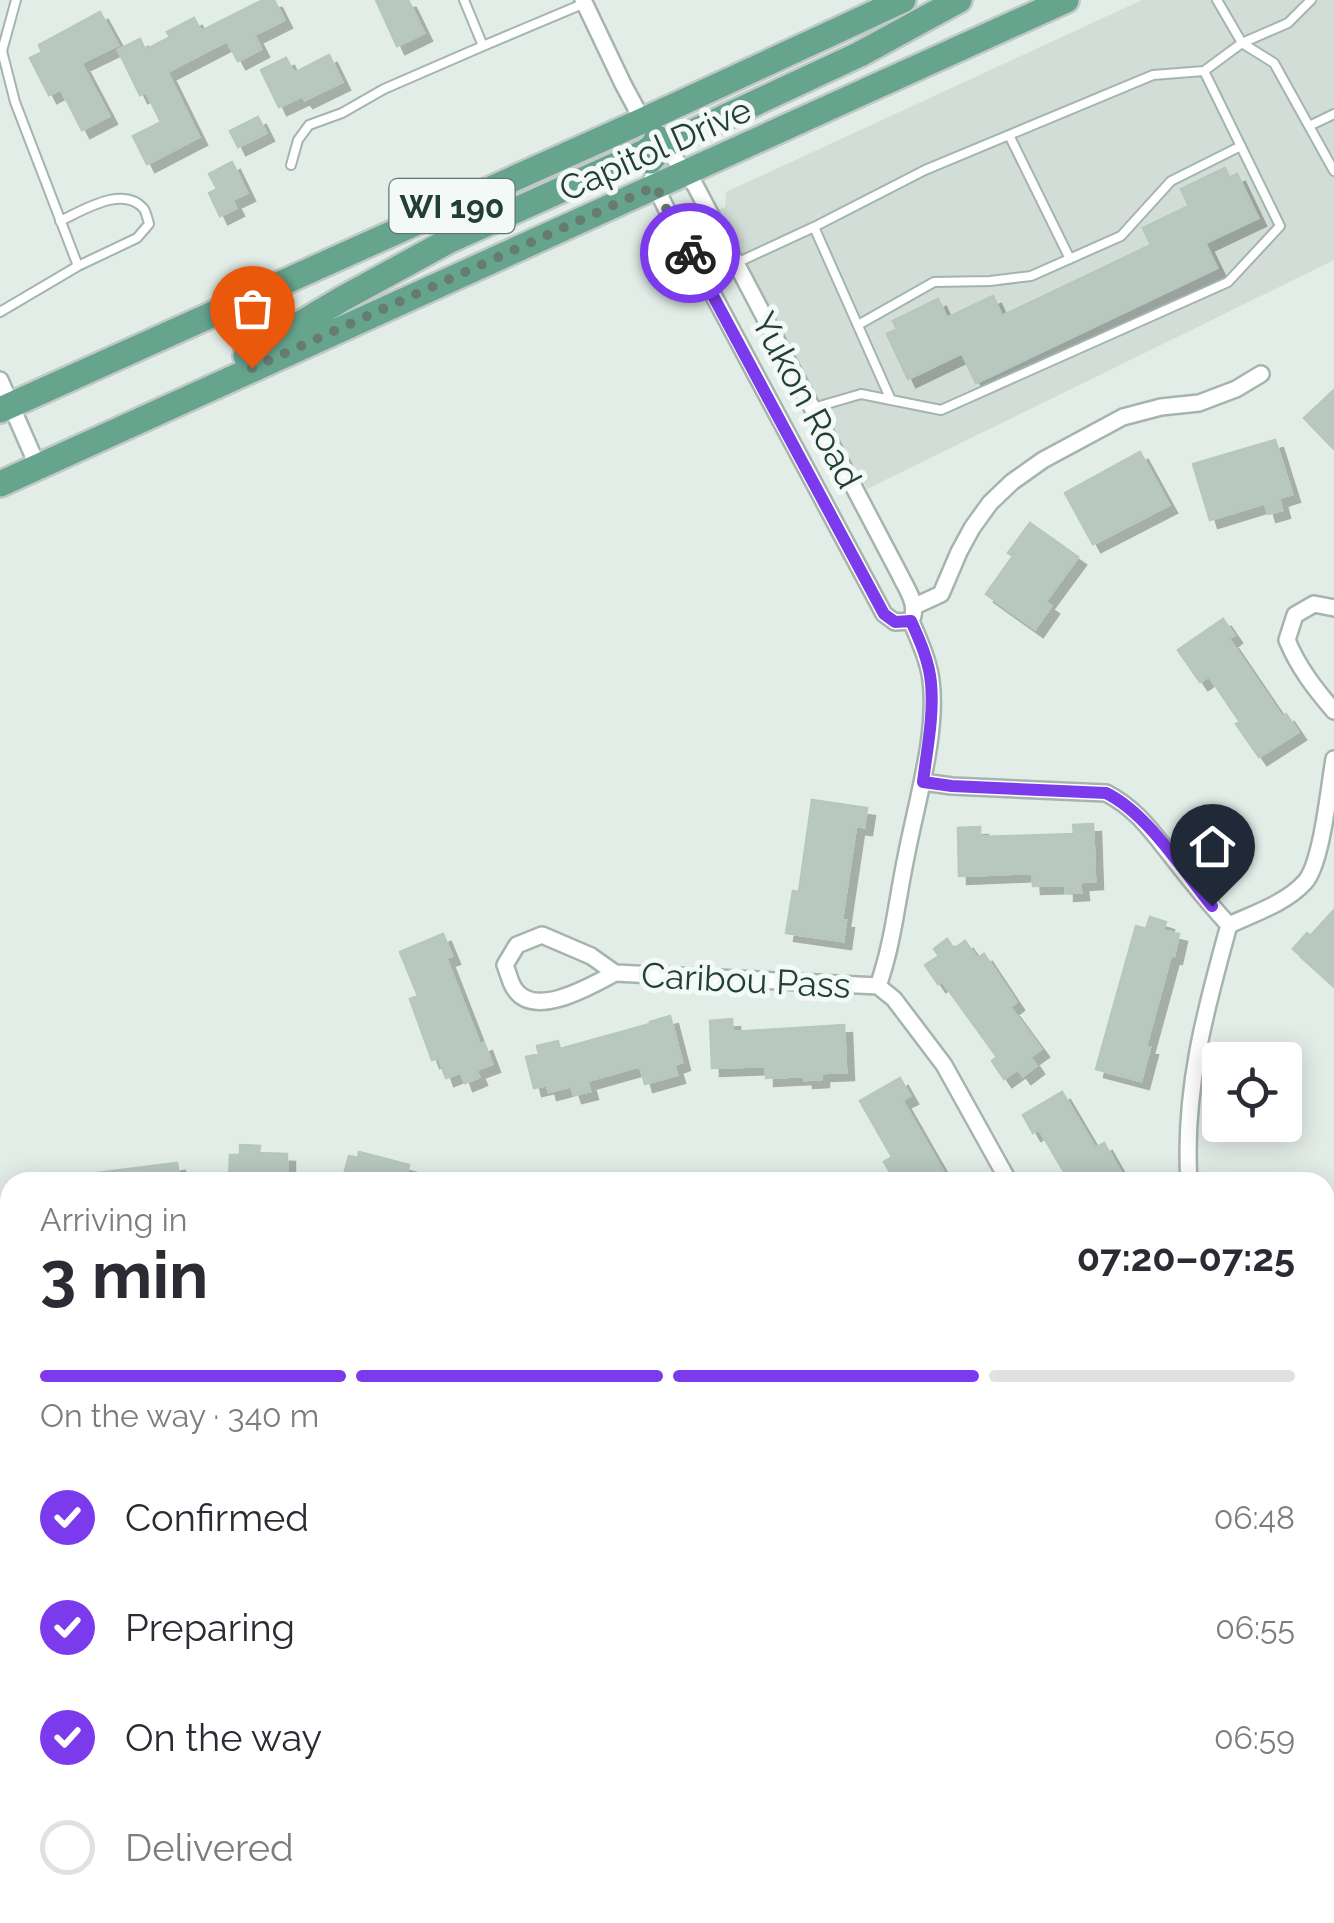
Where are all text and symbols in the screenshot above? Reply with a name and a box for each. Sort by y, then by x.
street label: Capitol Drive [553,88,757,210]
road number: WI 190 [390,179,514,233]
courier [640,203,740,303]
icon: bike [663,226,718,281]
pin [210,266,295,369]
icon: bag [225,281,280,336]
street label: Yukon Road [744,305,870,495]
pin [1170,804,1255,907]
icon: home [1185,819,1240,874]
street label: Caribou Pass [640,954,852,1006]
map controls [1202,1042,1302,1142]
button: locate [1202,1042,1302,1142]
text: Arriving in [40,1201,187,1238]
text: 07:20–07:25 [1077,1235,1295,1280]
text: 3 min [40,1237,208,1313]
text: On the way · 340 m [40,1397,319,1434]
icon: check [40,1490,95,1545]
text: Confirmed [125,1495,309,1540]
text: 06:48 [1214,1499,1295,1536]
icon: check [40,1600,95,1655]
text: Preparing [125,1605,295,1650]
text: 06:55 [1215,1609,1295,1646]
icon: check [40,1710,95,1765]
text: On the way [125,1715,322,1760]
text: 06:59 [1214,1719,1295,1756]
text: Delivered [125,1825,294,1870]

